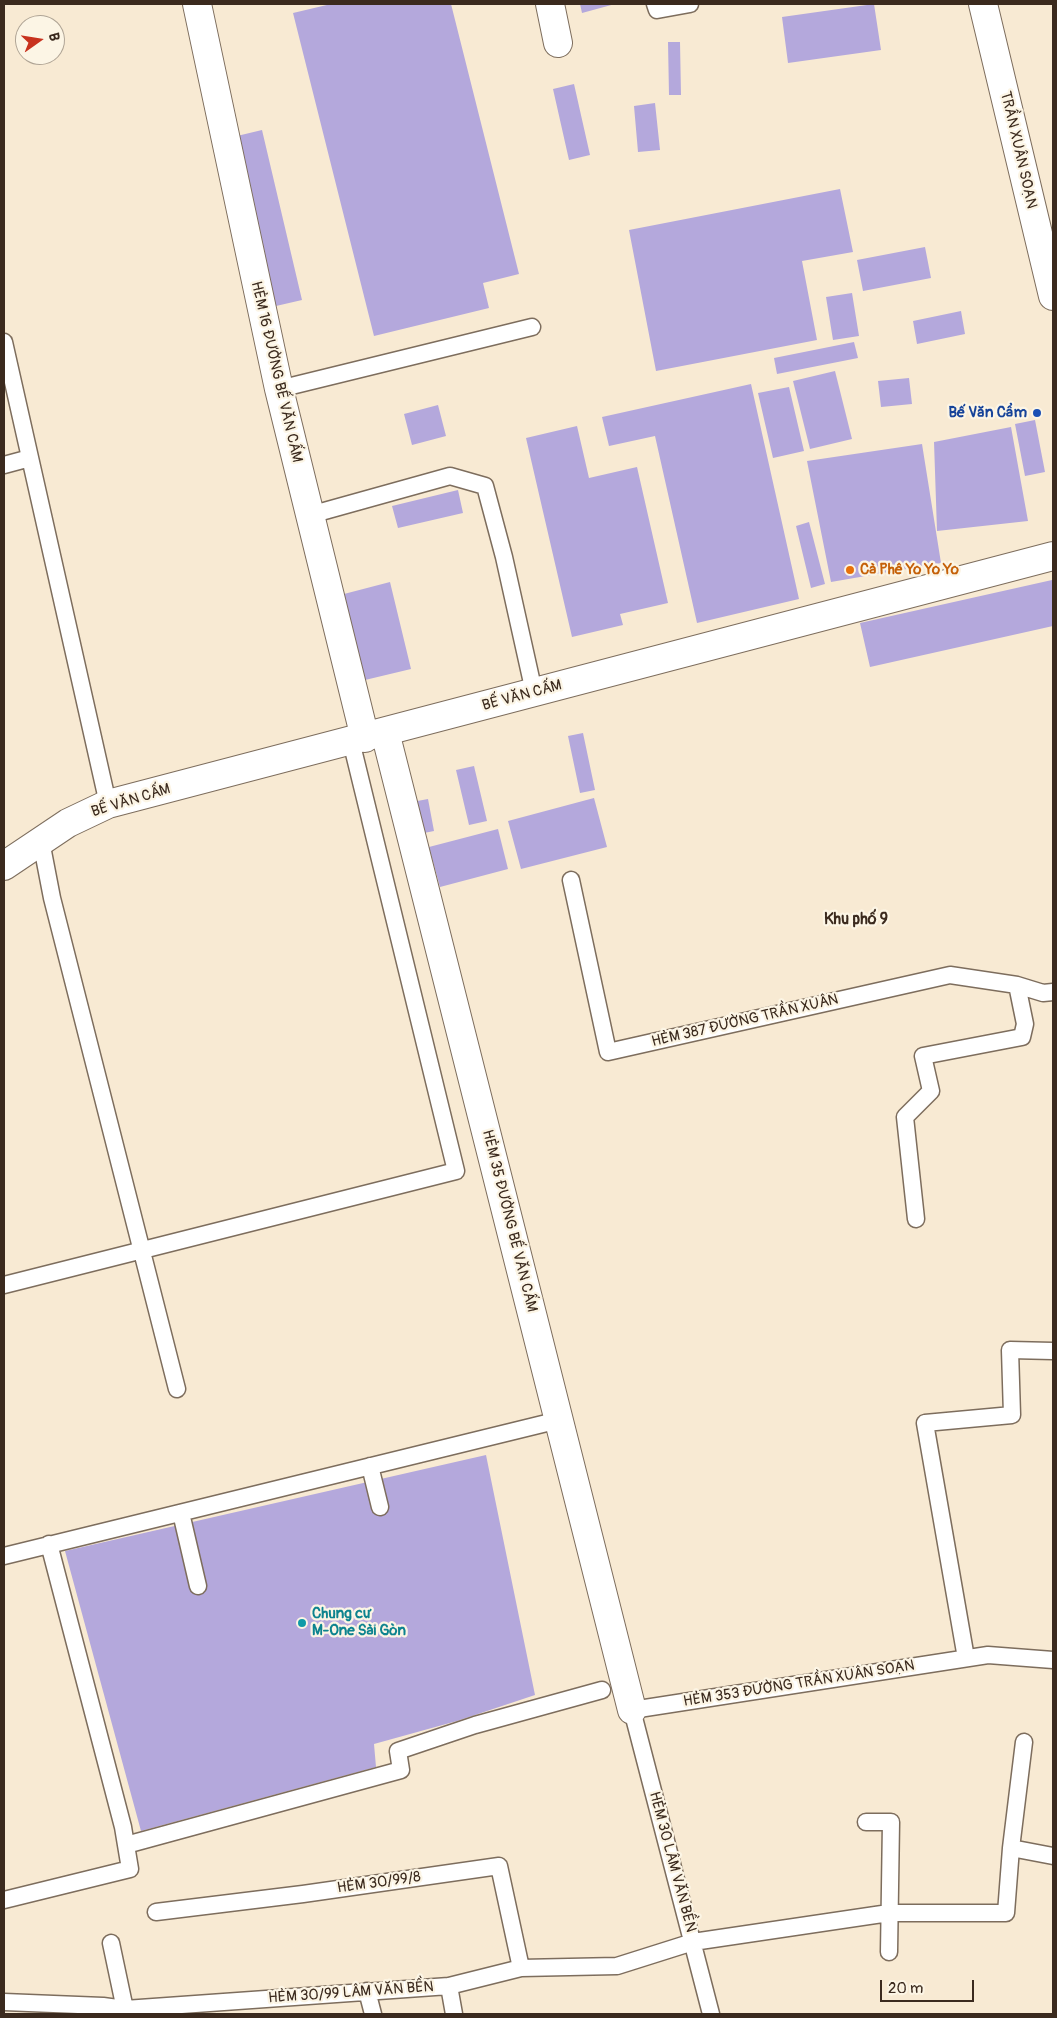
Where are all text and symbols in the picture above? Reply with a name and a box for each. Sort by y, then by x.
north arrow [15,15,65,65]
text: B [45,31,63,43]
street label: TRẦN XUÂN SOẠN [996,90,1040,210]
street label: HẺM 16 ĐƯỜNG BẾ VĂN CẤM [246,280,306,464]
place label: Bế Văn Cẩm [949,404,1027,422]
marker: Bế Văn Cẩm [1031,407,1043,419]
place label: Cà Phê Yo Yo Yo [860,561,959,579]
marker: Cà Phê Yo Yo Yo [844,564,856,576]
street label: BẾ VĂN CẤM [480,677,564,715]
street label: BẾ VĂN CẤM [89,780,173,822]
district label: Khu phố 9 [824,910,888,930]
street label: HẺM 387 ĐƯỜNG TRẦN XUÂN [650,991,840,1051]
street label: HẺM 35 ĐƯỜNG BẾ VĂN CẤM [478,1128,540,1314]
place label: Chung cư M-One Sài Gòn [312,1605,406,1640]
marker: Chung cư M-One Sài Gòn [296,1617,308,1629]
street label: HẺM 353 ĐƯỜNG TRẦN XUÂN SOẠN [682,1657,916,1711]
street label: HẺM 30 LÂM VĂN BỀN [645,1790,699,1934]
street label: HẺM 30/99/8 [336,1868,422,1898]
scale bar [882,1970,976,2002]
street label: HẺM 30/99 LÂM VĂN BỀN [268,1978,434,2008]
text: 20 m [888,1979,923,1998]

